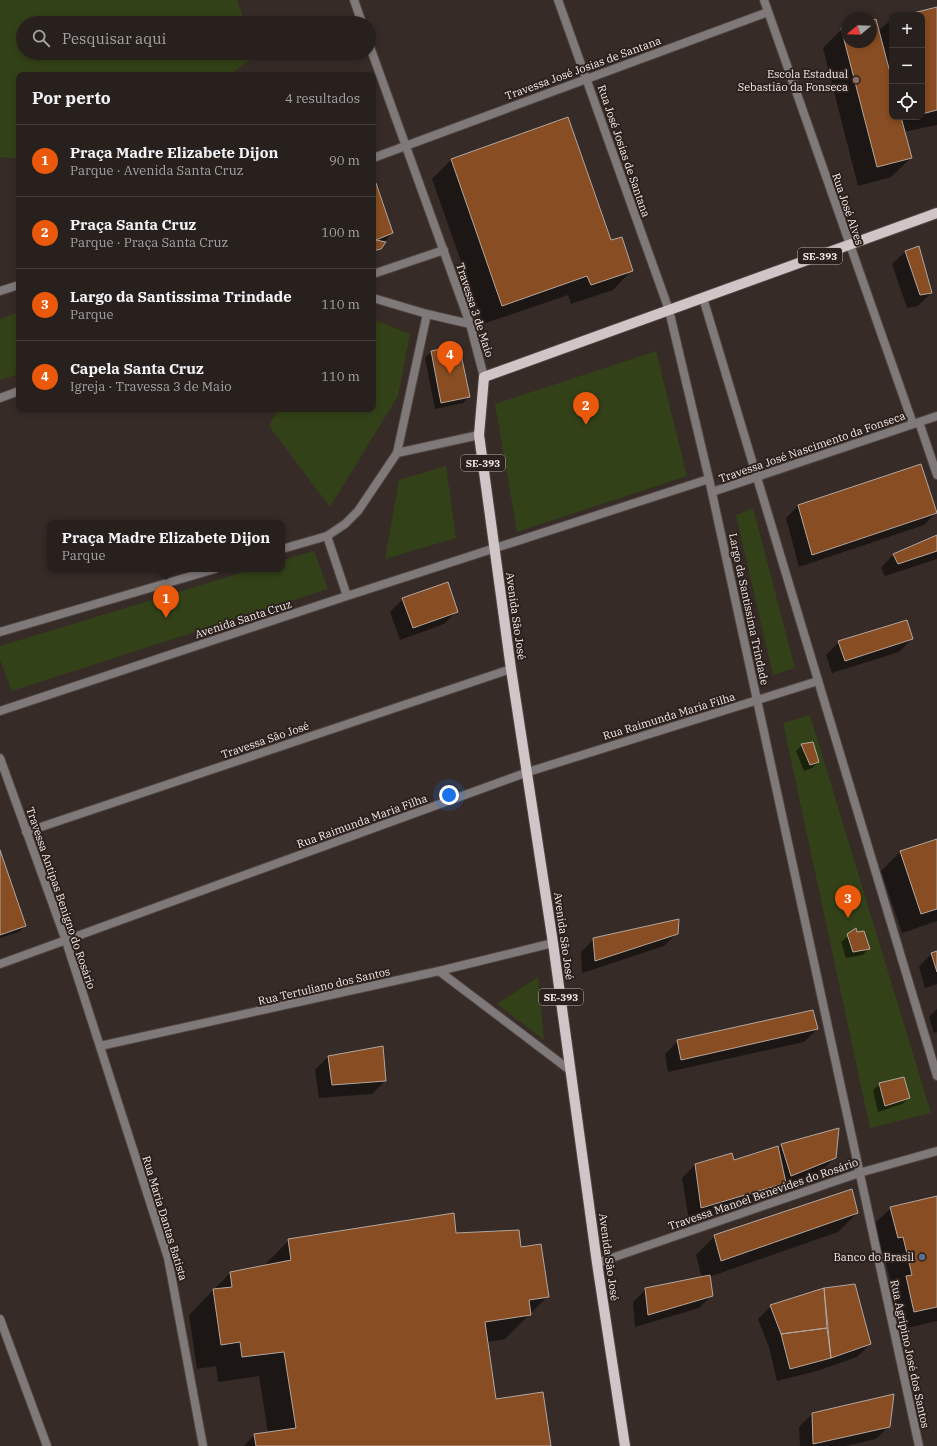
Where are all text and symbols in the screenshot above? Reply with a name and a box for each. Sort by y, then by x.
north arrow [841,12,877,48]
map controls [889,12,925,120]
button: + [889,12,925,48]
search box [16,16,376,60]
icon: search [30,27,52,49]
text: Pesquisar aqui [62,29,166,48]
street label: Travessa José Josias de Santana [503,33,663,103]
button: − [889,48,925,84]
place label: Escola Estadual Sebastião da Fonseca [738,67,848,94]
marker: Escola Estadual Sebastião da Fonseca [851,75,861,85]
street label: Rua José Josias de Santana [595,83,653,219]
button: locate [889,84,925,120]
text: Por perto [32,87,111,109]
text: 4 resultados [285,90,360,107]
text: Praça Madre Elizabete Dijon [70,143,278,162]
text: 1 [41,152,49,169]
text: 90 m [329,152,360,169]
text: Parque · Avenida Santa Cruz [70,162,243,179]
street label: Rua José Alves [829,171,867,247]
text: Praça Santa Cruz [70,215,196,234]
text: 2 [41,224,49,241]
text: 100 m [321,224,360,241]
text: Parque · Praça Santa Cruz [70,234,228,251]
road number: SE-393 [798,248,842,264]
street label: Travessa 3 de Maio [453,261,497,359]
text: Largo da Santissima Trindade [70,287,292,306]
text: 3 [41,296,49,313]
text: 110 m [321,296,360,313]
text: Parque [70,306,114,323]
pin: 4 [437,341,463,374]
text: Capela Santa Cruz [70,359,204,378]
text: 4 [41,368,49,385]
text: 110 m [321,368,360,385]
text: Igreja · Travessa 3 de Maio [70,378,232,395]
pin: 2 [573,392,599,425]
street label: Travessa José Nascimento da Fonseca [717,408,907,486]
road number: SE-393 [461,455,505,471]
popup [47,520,285,572]
text: Praça Madre Elizabete Dijon [62,528,270,547]
street label: Largo da Santissima Trindade [726,532,772,686]
text: Parque [62,547,105,564]
street label: Avenida São José [503,571,529,661]
pin: 1 [153,585,179,618]
street label: Avenida Santa Cruz [193,597,294,641]
street label: Rua Raimunda Maria Filha [601,689,737,743]
street label: Travessa São José [219,718,311,762]
your location [439,785,459,805]
street label: Rua Raimunda Maria Filha [295,791,429,851]
street label: Travessa Antipas Benigno do Rosário [23,805,99,991]
pin: 3 [835,885,861,918]
street label: Avenida São José [551,891,577,981]
street label: Rua Tertuliano dos Santos [257,964,391,1008]
road number: SE-393 [539,989,583,1005]
street label: Rua Maria Dantas Batista [139,1154,191,1282]
street label: Travessa Manoel Benevides do Rosário [666,1155,860,1233]
street label: Avenida São José [596,1212,622,1302]
place label: Banco do Brasil [833,1250,914,1264]
marker: Banco do Brasil [917,1252,927,1262]
street label: Rua Agripino José dos Santos [887,1279,933,1429]

